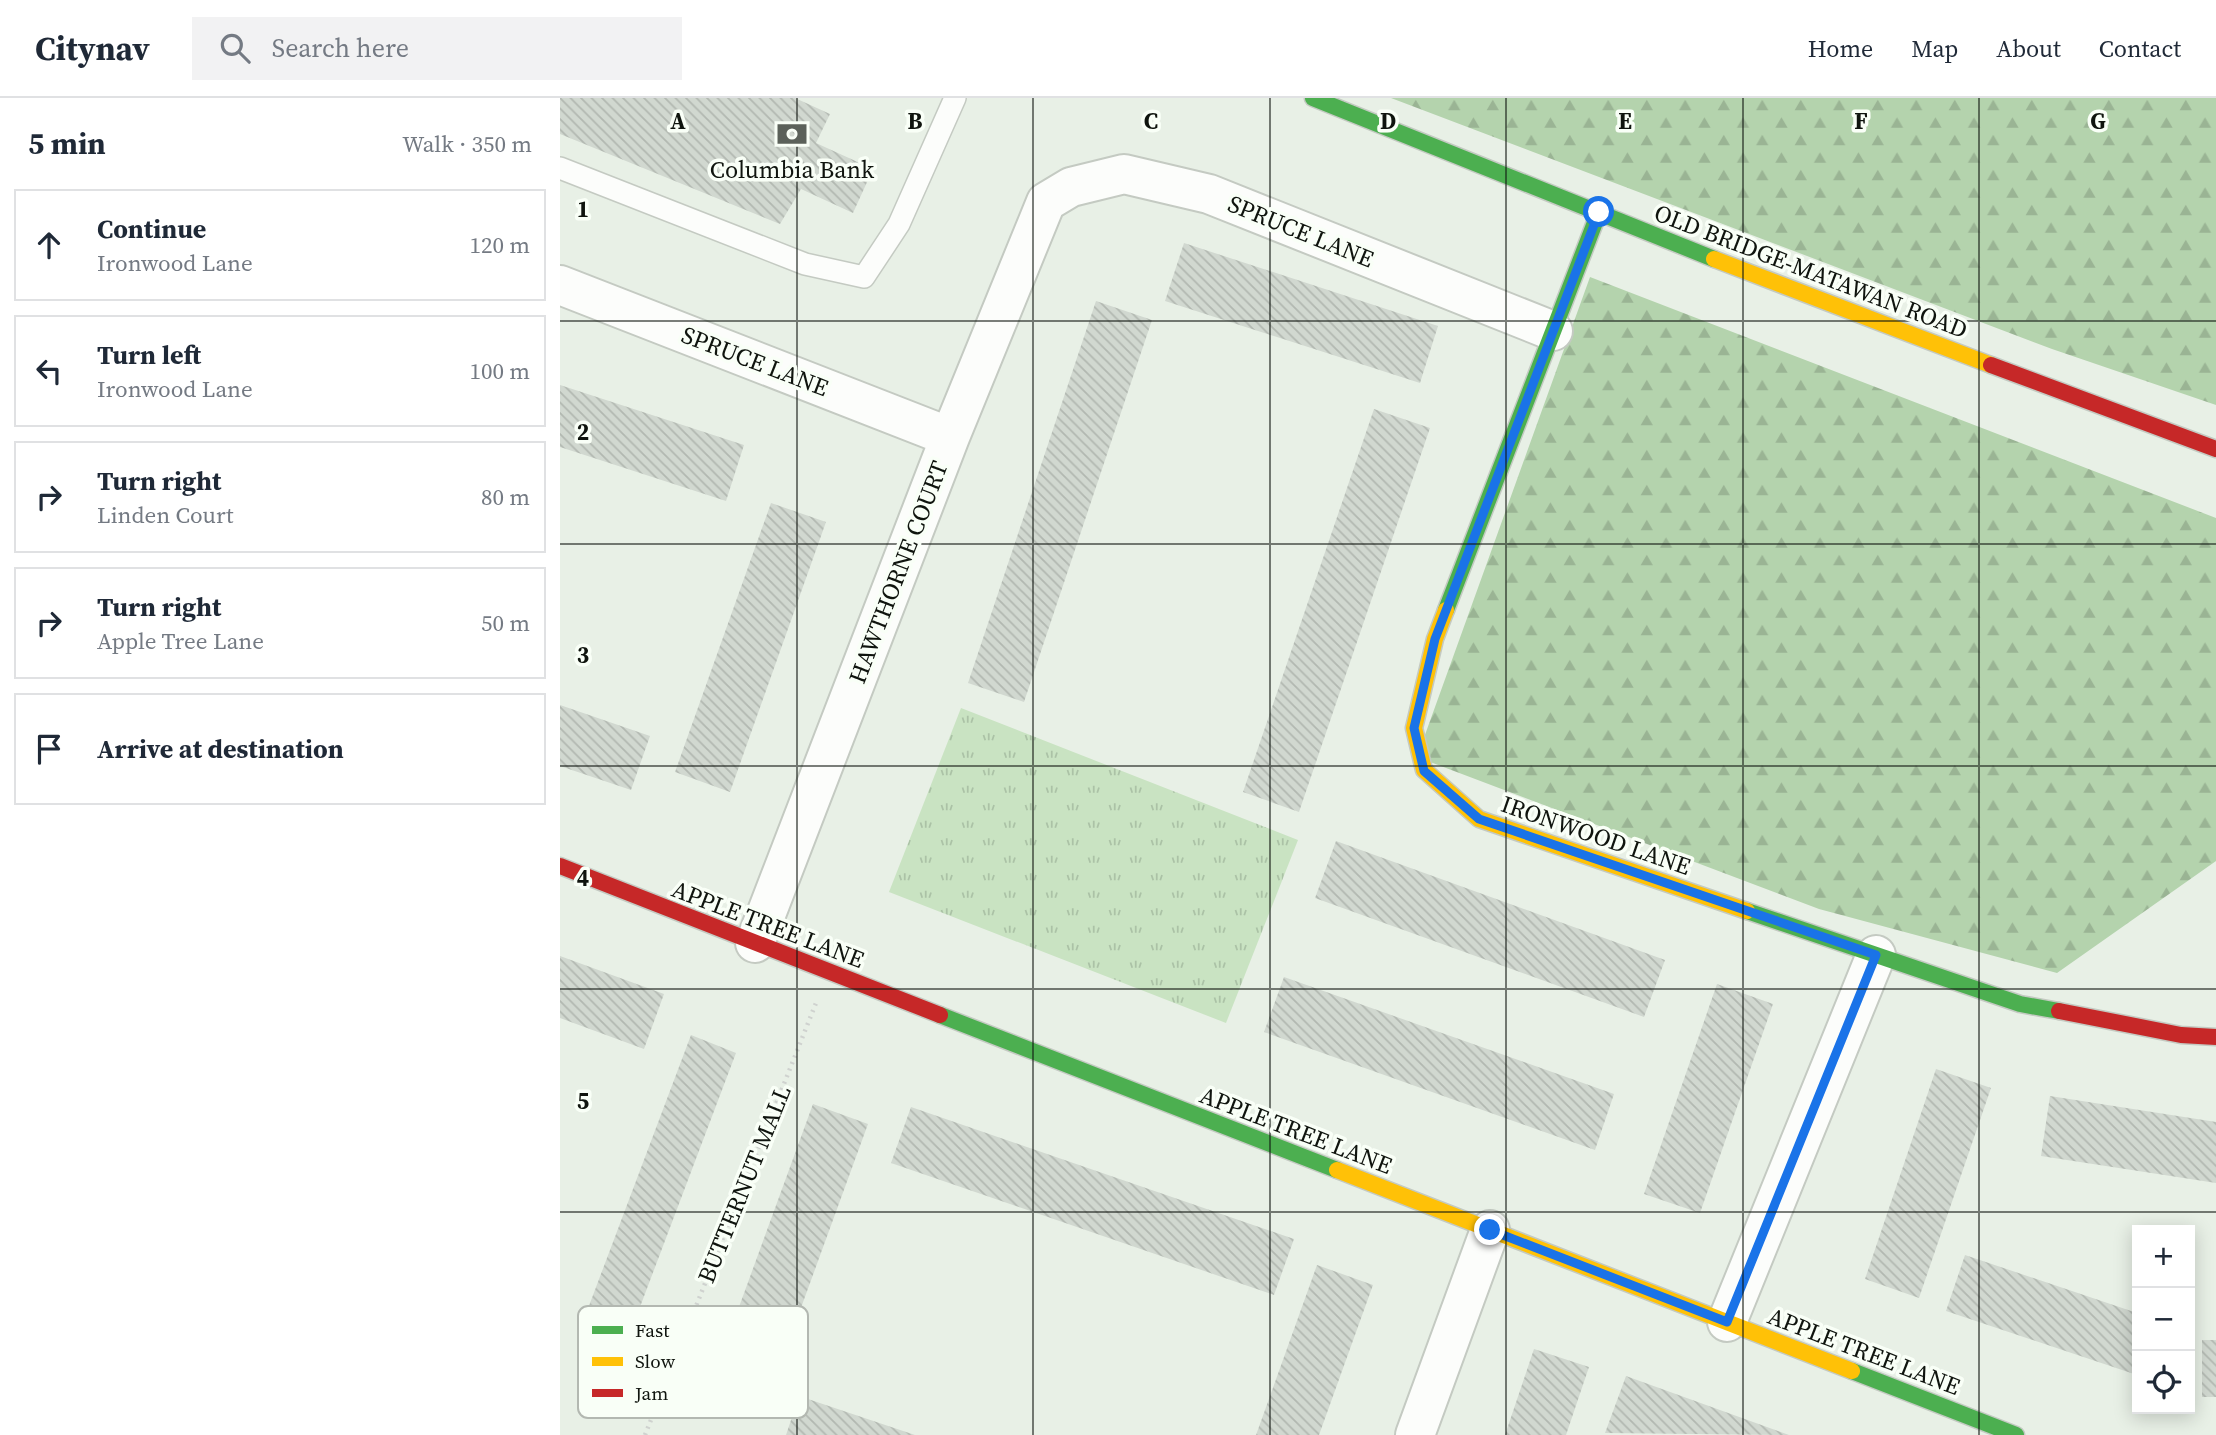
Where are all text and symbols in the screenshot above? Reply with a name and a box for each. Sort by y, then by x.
search box [192,17,682,80]
text: Citynav [35,26,150,71]
icon: search [216,29,254,67]
text: Search here [272,30,409,66]
text: Home [1808,32,1873,65]
text: Map [1911,32,1958,65]
text: About [1996,32,2061,65]
text: Contact [2099,32,2181,65]
text: A [670,105,686,137]
text: B [908,105,923,137]
text: C [1144,105,1158,137]
text: D [1380,105,1396,137]
text: E [1618,105,1632,137]
text: F [1854,105,1868,137]
text: G [2090,105,2106,137]
bank icon: Columbia Bank [775,117,809,151]
text: 5 min [28,123,106,164]
text: Walk · 350 m [402,128,532,160]
place label: Columbia Bank [710,153,875,186]
street label: SPRUCE LANE [1223,187,1379,275]
text: 1 [577,193,589,225]
route start [1583,196,1614,227]
street label: OLD BRIDGE-MATAWAN ROAD [1650,196,1972,346]
text: Continue [97,211,206,247]
icon: ahead [30,226,68,264]
text: 120 m [469,229,530,261]
text: Ironwood Lane [97,247,253,279]
street label: SPRUCE LANE [677,318,833,404]
text: Turn left [97,337,201,373]
icon: left [30,352,68,390]
text: 100 m [469,355,530,387]
text: Ironwood Lane [97,373,253,405]
text: 2 [577,416,589,448]
street label: HAWTHORNE COURT [840,456,956,688]
text: Turn right [97,463,221,499]
icon: right [30,478,68,516]
text: 80 m [481,481,530,513]
text: Linden Court [97,499,234,531]
text: Turn right [97,589,221,625]
icon: right [30,604,68,642]
text: 50 m [481,607,530,639]
text: Apple Tree Lane [97,625,264,657]
text: 3 [577,639,589,671]
icon: arrive [30,730,68,768]
text: Arrive at destination [97,731,344,767]
street label: IRONWOOD LANE [1497,787,1695,883]
text: 4 [577,862,589,894]
street label: APPLE TREE LANE [667,872,869,976]
street label: APPLE TREE LANE [1195,1078,1397,1182]
street label: BUTTERNUT MALL [689,1080,799,1288]
text: 5 [577,1085,589,1117]
route end [1474,1214,1505,1245]
map controls [2132,1225,2195,1414]
button: + [2132,1225,2195,1288]
button: − [2132,1288,2195,1351]
street label: APPLE TREE LANE [1763,1299,1965,1403]
legend [578,1306,808,1418]
text: Fast [635,1317,670,1343]
text: Slow [635,1348,676,1374]
button: locate [2132,1351,2195,1414]
text: Jam [634,1380,668,1406]

